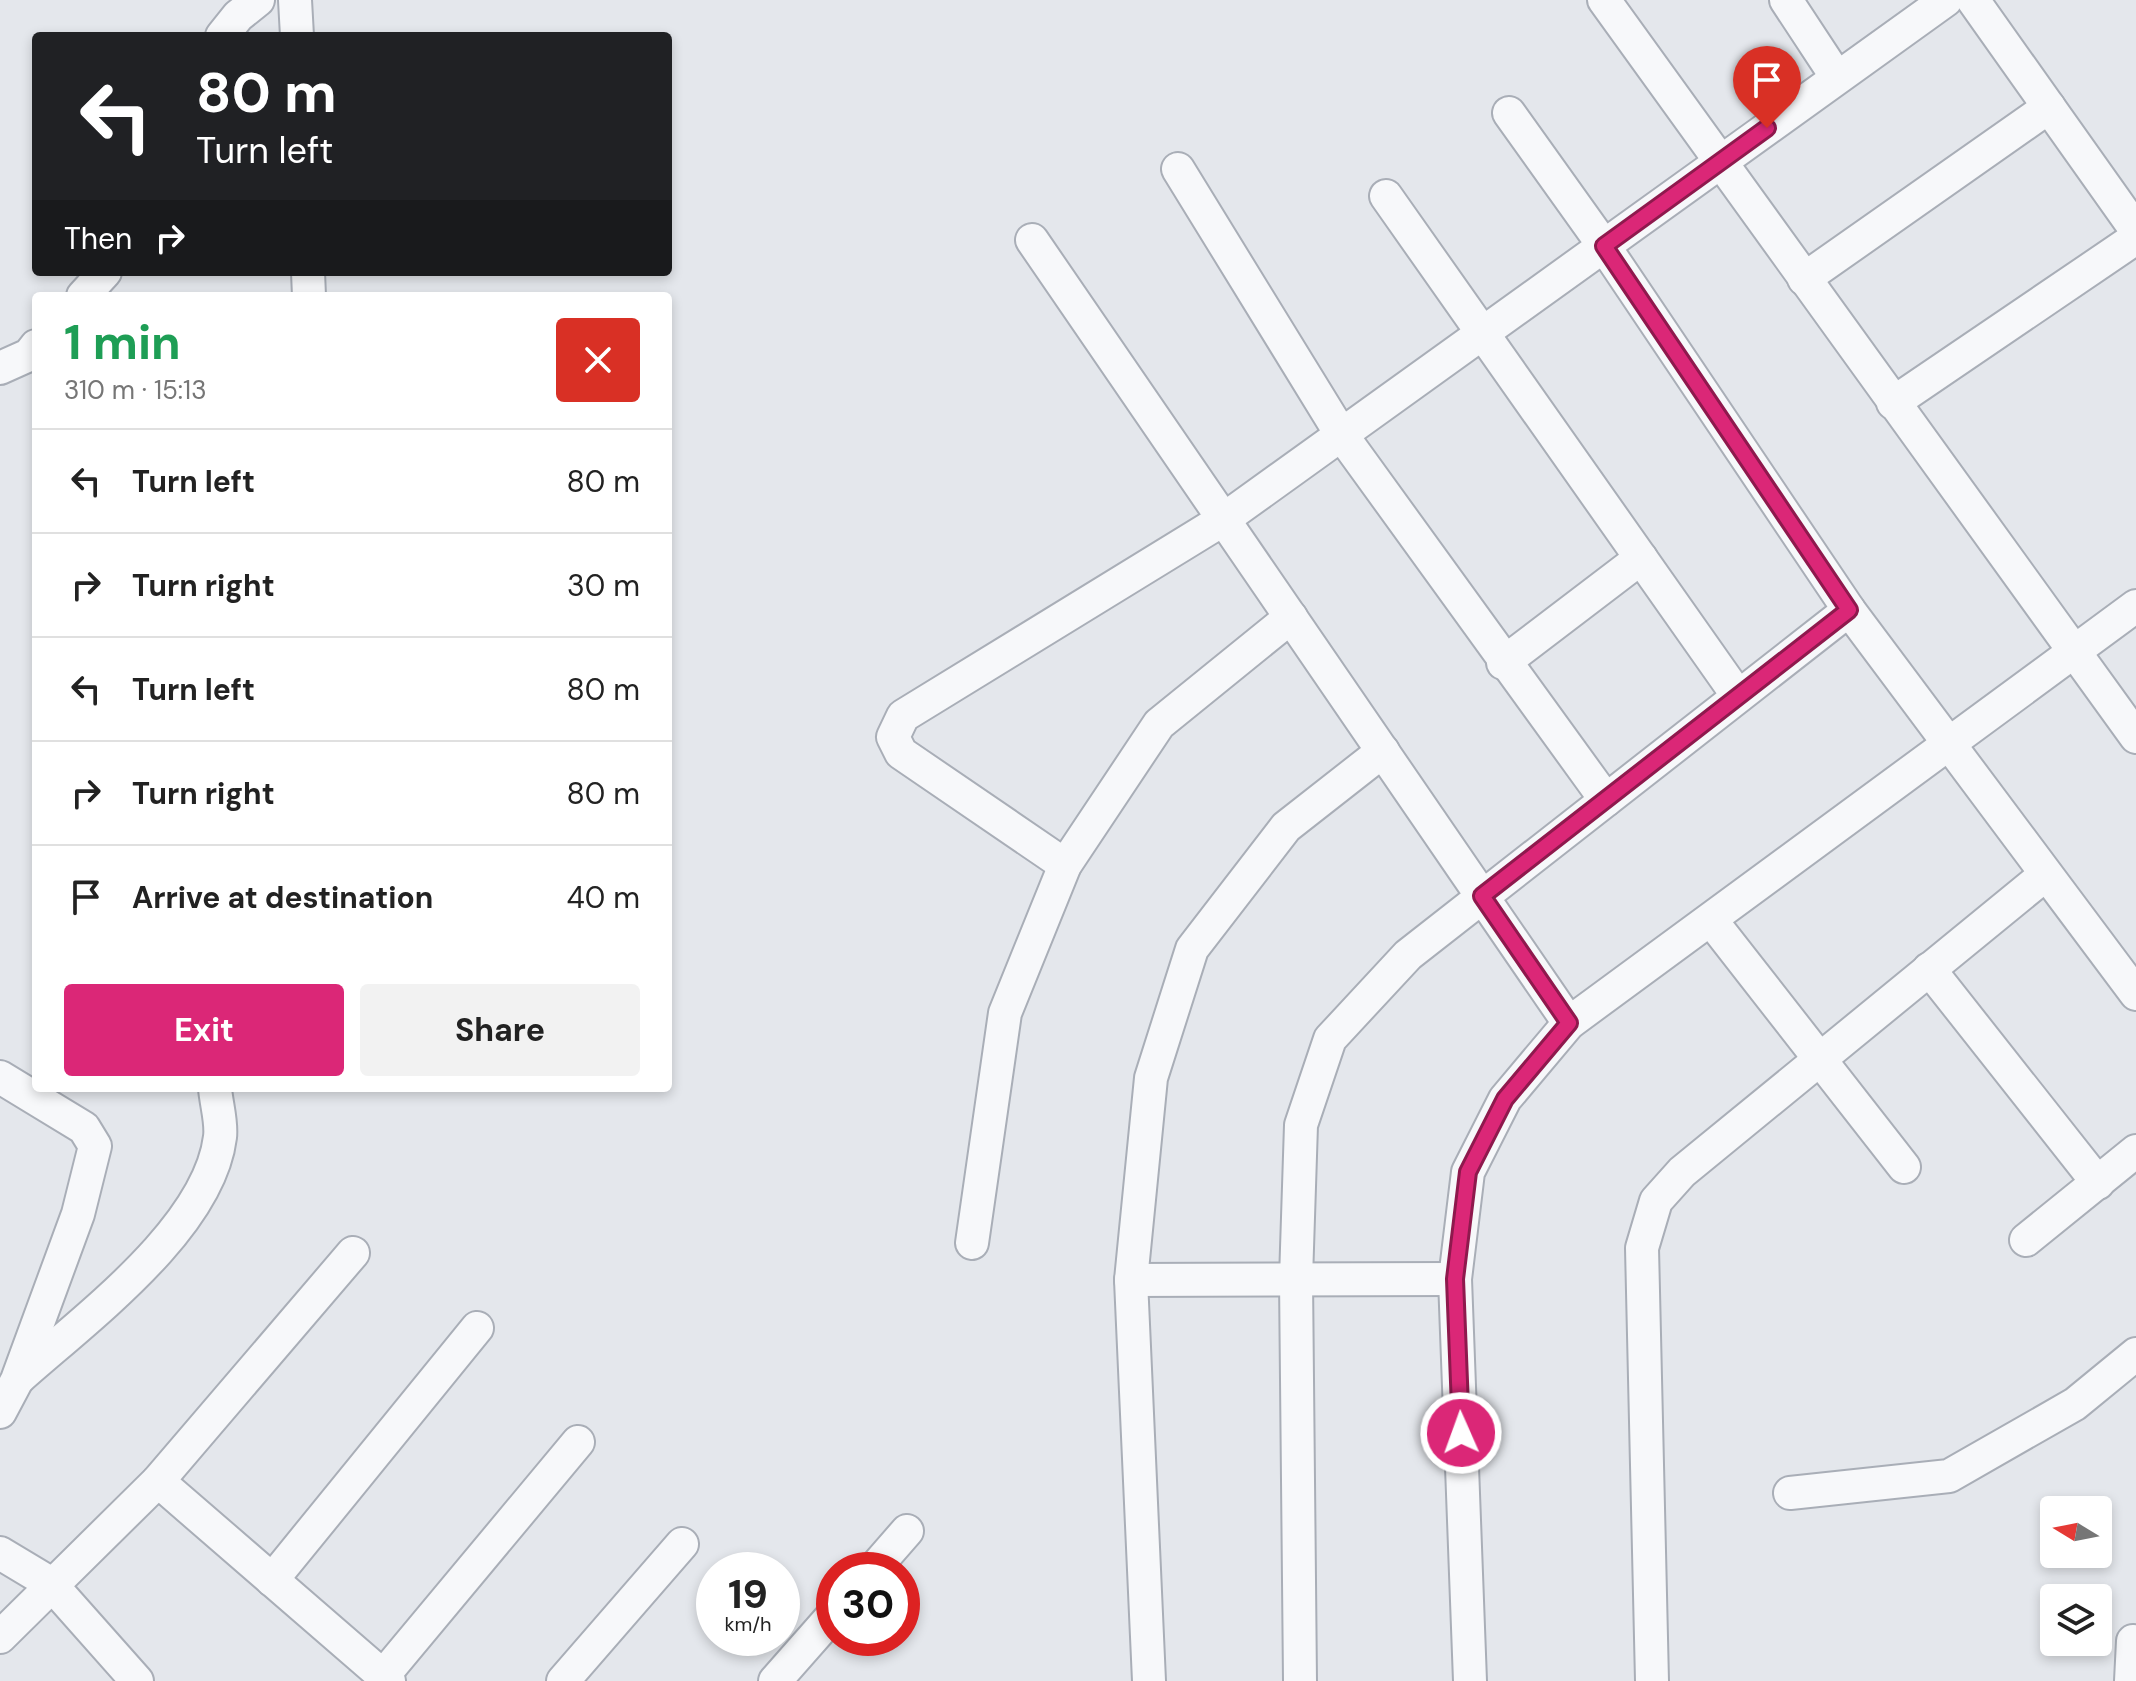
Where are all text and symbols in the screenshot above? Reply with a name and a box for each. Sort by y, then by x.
pin [1733,46,1801,128]
text: 80 m [196,56,337,129]
icon: arrive [1745,58,1789,102]
icon: left [64,64,168,168]
text: Turn left [196,127,333,174]
icon: right [148,216,192,260]
text: Then [64,219,132,258]
text: 1 min [64,311,181,374]
button: close [556,318,640,402]
text: 310 m · 15:13 [64,373,207,407]
icon: left [64,459,108,503]
text: Turn left [132,462,255,501]
text: 80 m [567,462,640,501]
icon: right [64,563,108,607]
text: Turn right [132,566,275,605]
text: 30 m [567,566,640,605]
icon: left [64,667,108,711]
text: Turn left [132,670,255,709]
text: 80 m [567,670,640,709]
icon: right [64,771,108,815]
text: Turn right [132,774,275,813]
text: 80 m [567,774,640,813]
icon: arrive [64,875,108,919]
text: Arrive at destination [132,878,433,917]
text: 40 m [567,878,640,917]
button: Exit [64,984,344,1076]
button: Share [360,984,640,1076]
position arrow [1419,1391,1503,1475]
north arrow [2040,1496,2112,1568]
map controls [2040,1496,2112,1656]
speed limit sign: 30 [816,1552,920,1656]
text: 19 [728,1568,768,1620]
button: layers [2040,1584,2112,1656]
text: km/h [724,1611,772,1637]

